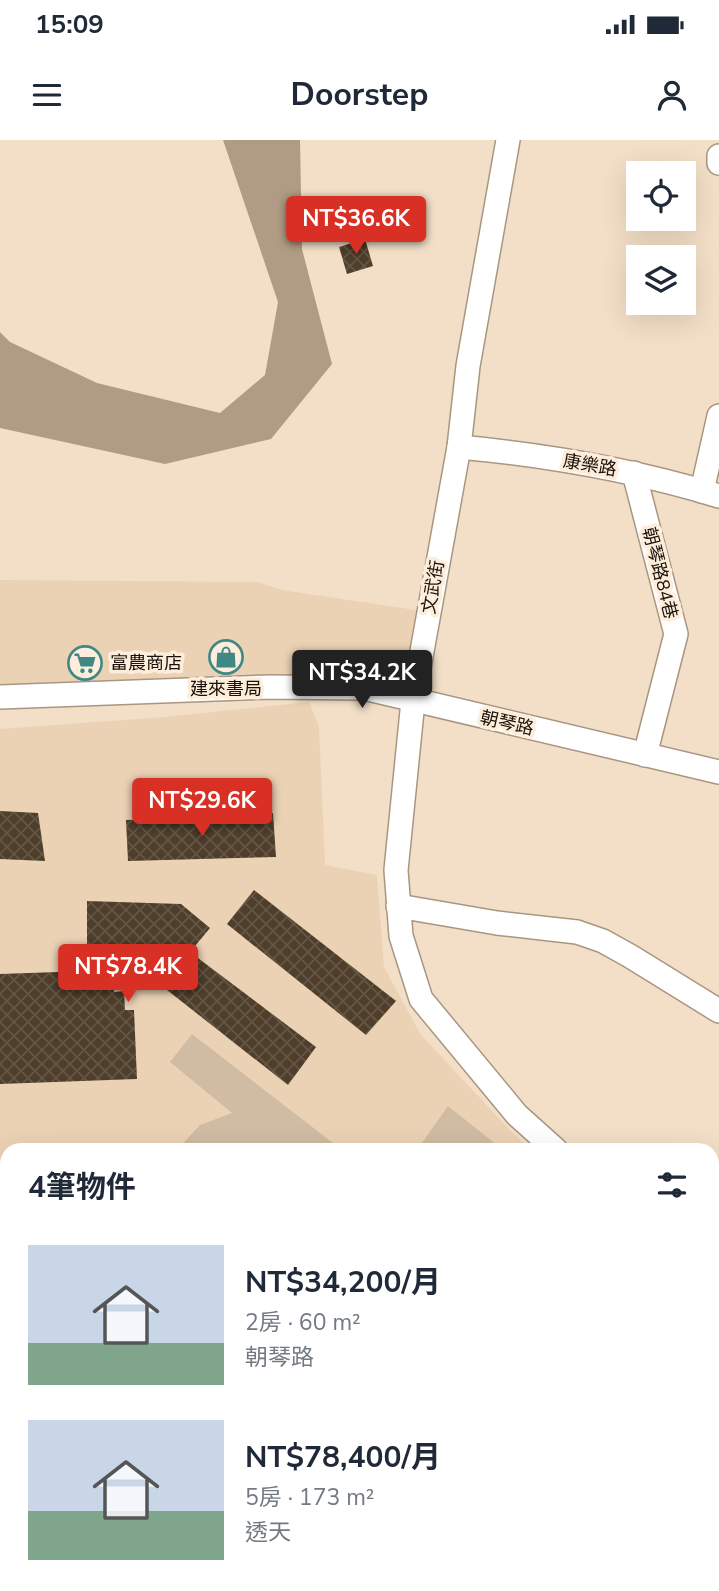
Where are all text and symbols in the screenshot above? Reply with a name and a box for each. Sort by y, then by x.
text: 15:09 [35,7,104,42]
text: Doorstep [291,73,428,116]
icon: menu [28,76,66,114]
icon: person [653,76,691,114]
map controls [626,161,696,315]
button: locate [626,161,696,231]
pin: NT$36.6K [284,197,428,256]
text: NT$36.6K [302,203,410,234]
button: layers [626,245,696,315]
street label: 康樂路 [561,448,619,482]
street label: 朝琴路84巷 [637,525,683,621]
street label: 文武街 [416,558,450,616]
shop icon: 建來書局 [207,638,245,676]
supermarket icon: 富農商店 [66,644,104,682]
pin: NT$34.2K [290,650,434,710]
place label: 富農商店 [110,651,182,675]
text: NT$34.2K [308,657,416,688]
place label: 建來書局 [190,677,262,701]
street label: 朝琴路 [478,705,536,741]
pin: NT$29.6K [130,778,274,838]
text: NT$29.6K [148,785,256,816]
pin: NT$78.4K [56,944,200,1004]
text: NT$78.4K [74,951,182,982]
icon: filters [653,1166,691,1204]
text: 4筆物件 [28,1167,136,1208]
text: NT$34,200/月 [245,1262,441,1303]
icon: home [84,1273,168,1357]
text: 2房 · 60 m² [245,1307,361,1338]
text: 朝琴路 [245,1342,314,1373]
text: NT$78,400/月 [245,1437,441,1478]
icon: home [84,1448,168,1532]
text: 5房 · 173 m² [245,1482,375,1513]
text: 透天 [245,1517,291,1548]

